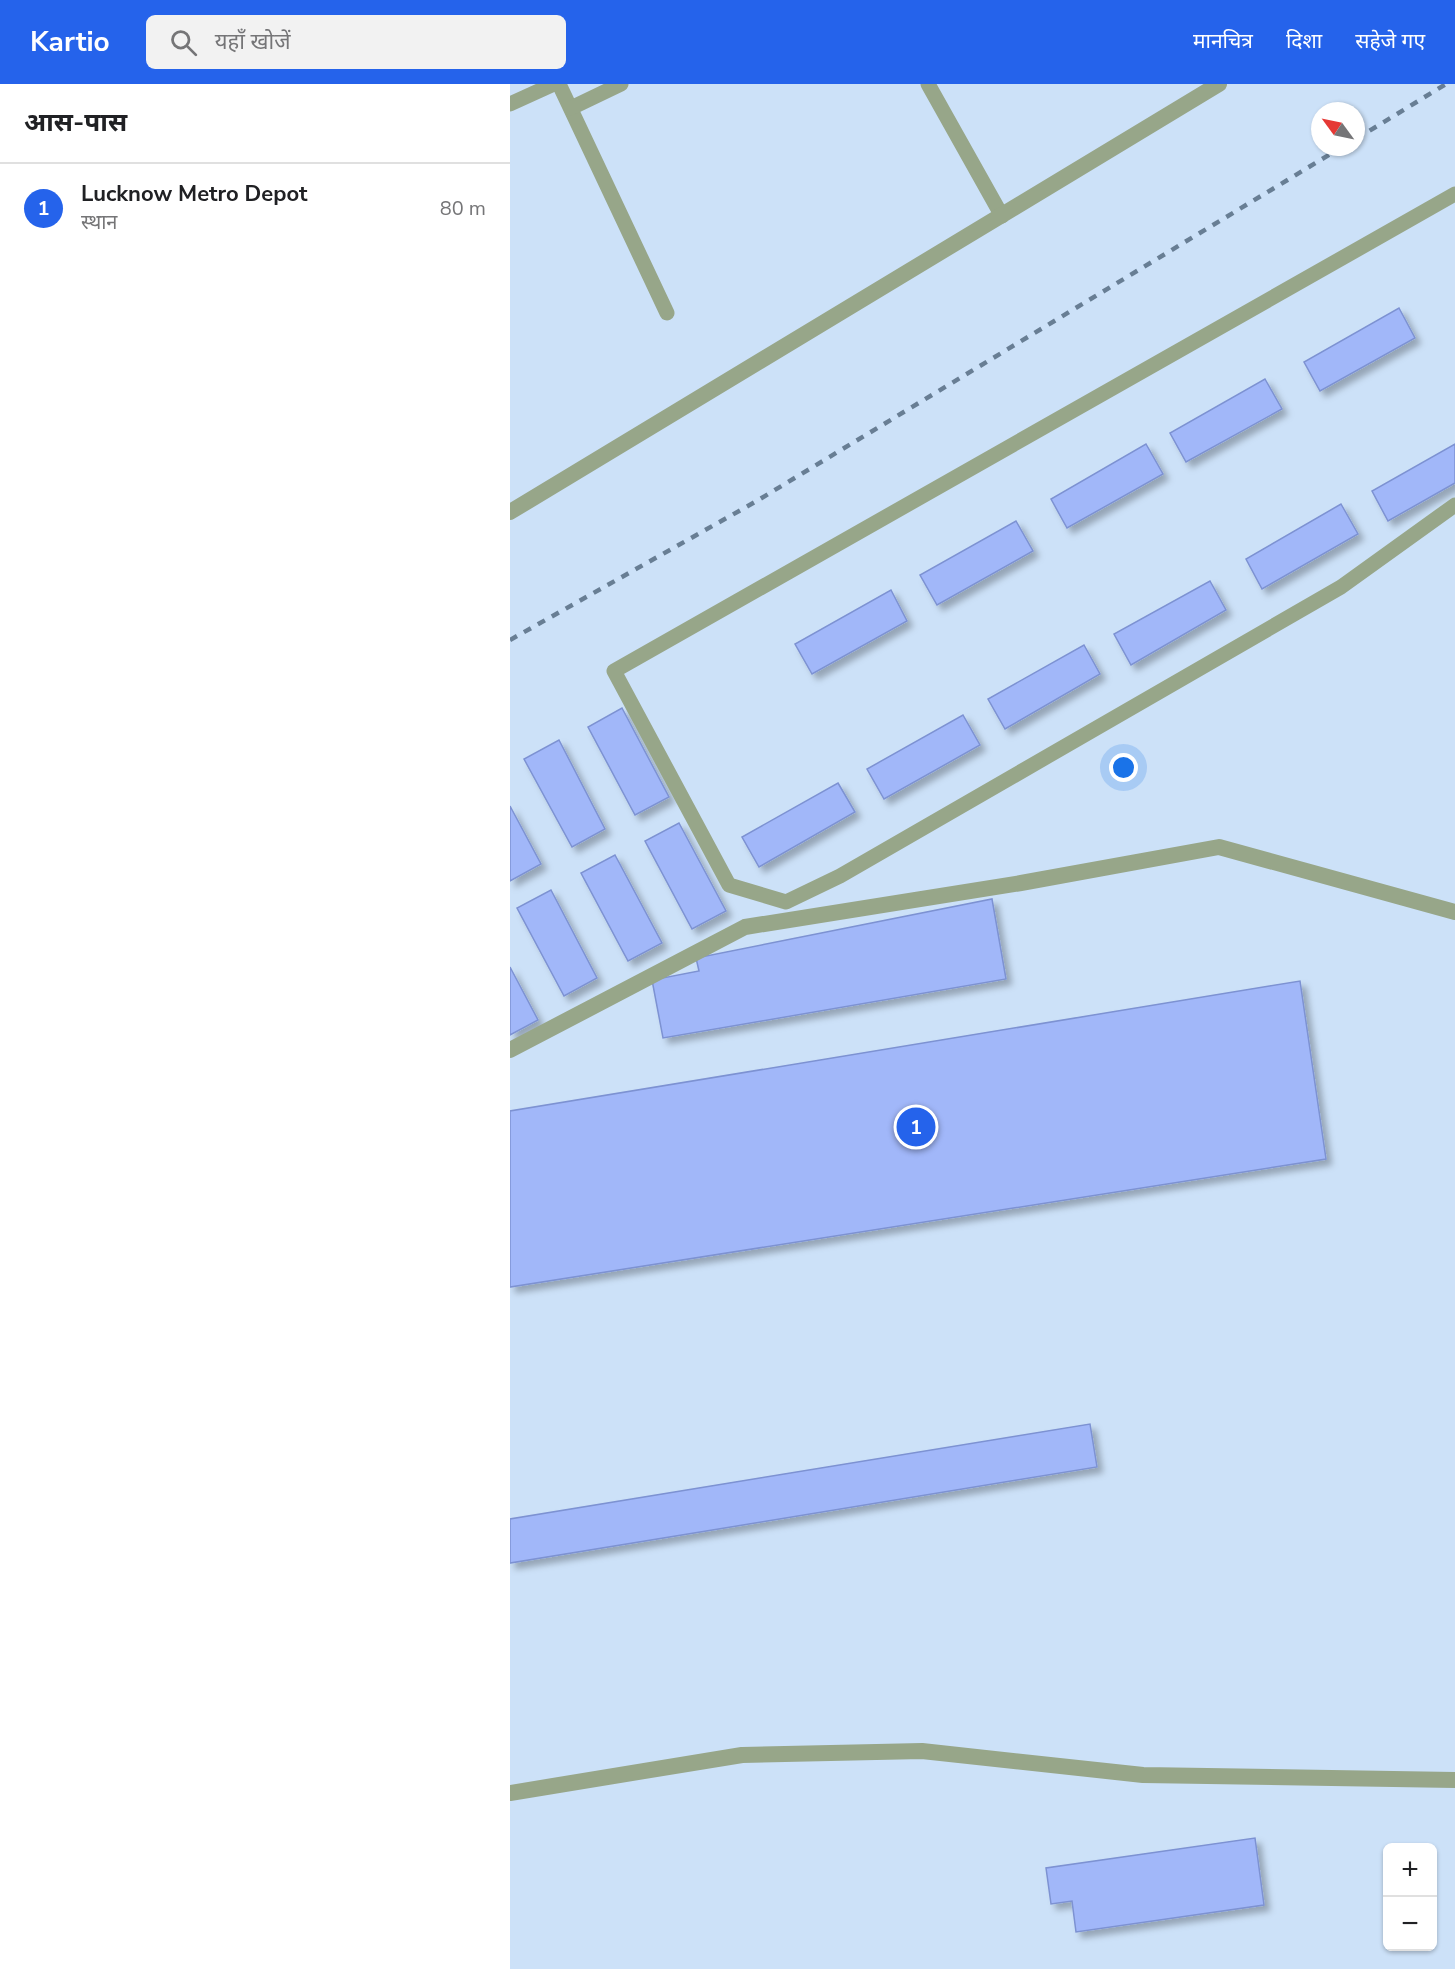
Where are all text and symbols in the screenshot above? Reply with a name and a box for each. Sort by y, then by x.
search box [146,15,566,69]
text: Kartio [30,23,110,61]
icon: search [167,26,200,59]
text: यहाँ खोजें [215,27,291,57]
text: मानचित्र [1193,27,1253,55]
text: दिशा [1286,27,1322,55]
text: सहेजे गए [1355,27,1425,55]
north arrow [1311,102,1365,156]
text: आस-पास [24,105,127,140]
text: Lucknow Metro Depot [81,179,307,209]
text: 1 [38,195,50,222]
text: 80 m [440,195,486,222]
text: स्थान [81,209,117,236]
your location [1109,753,1138,782]
pin: 1 [896,1104,936,1150]
map controls [1383,1843,1437,1951]
button: + [1383,1843,1437,1897]
button: − [1383,1897,1437,1951]

